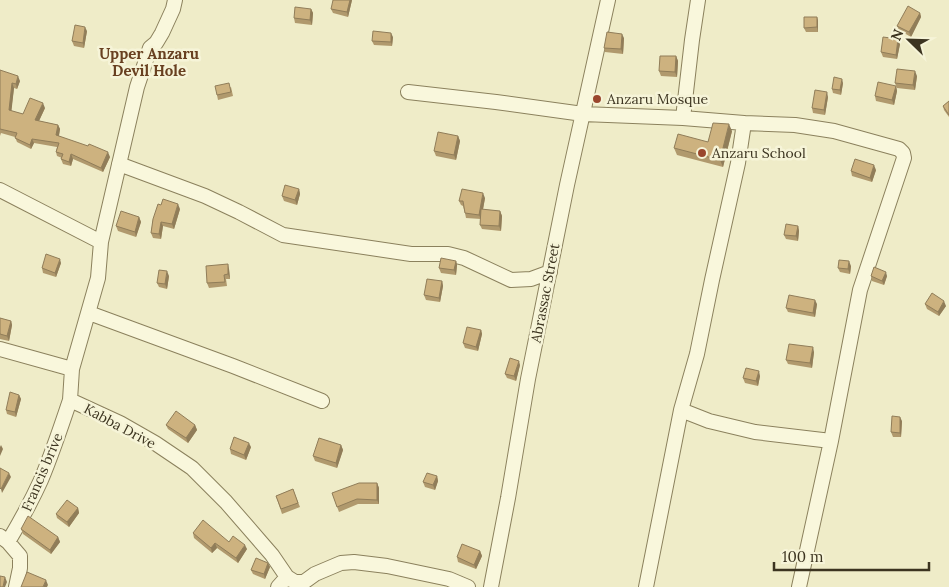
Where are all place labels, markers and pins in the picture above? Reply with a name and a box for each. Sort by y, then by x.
place label: Anzaru Mosque [606,90,709,108]
marker: Anzaru Mosque [591,93,603,105]
place label: Anzaru School [711,144,806,162]
marker: Anzaru School [696,147,708,159]

